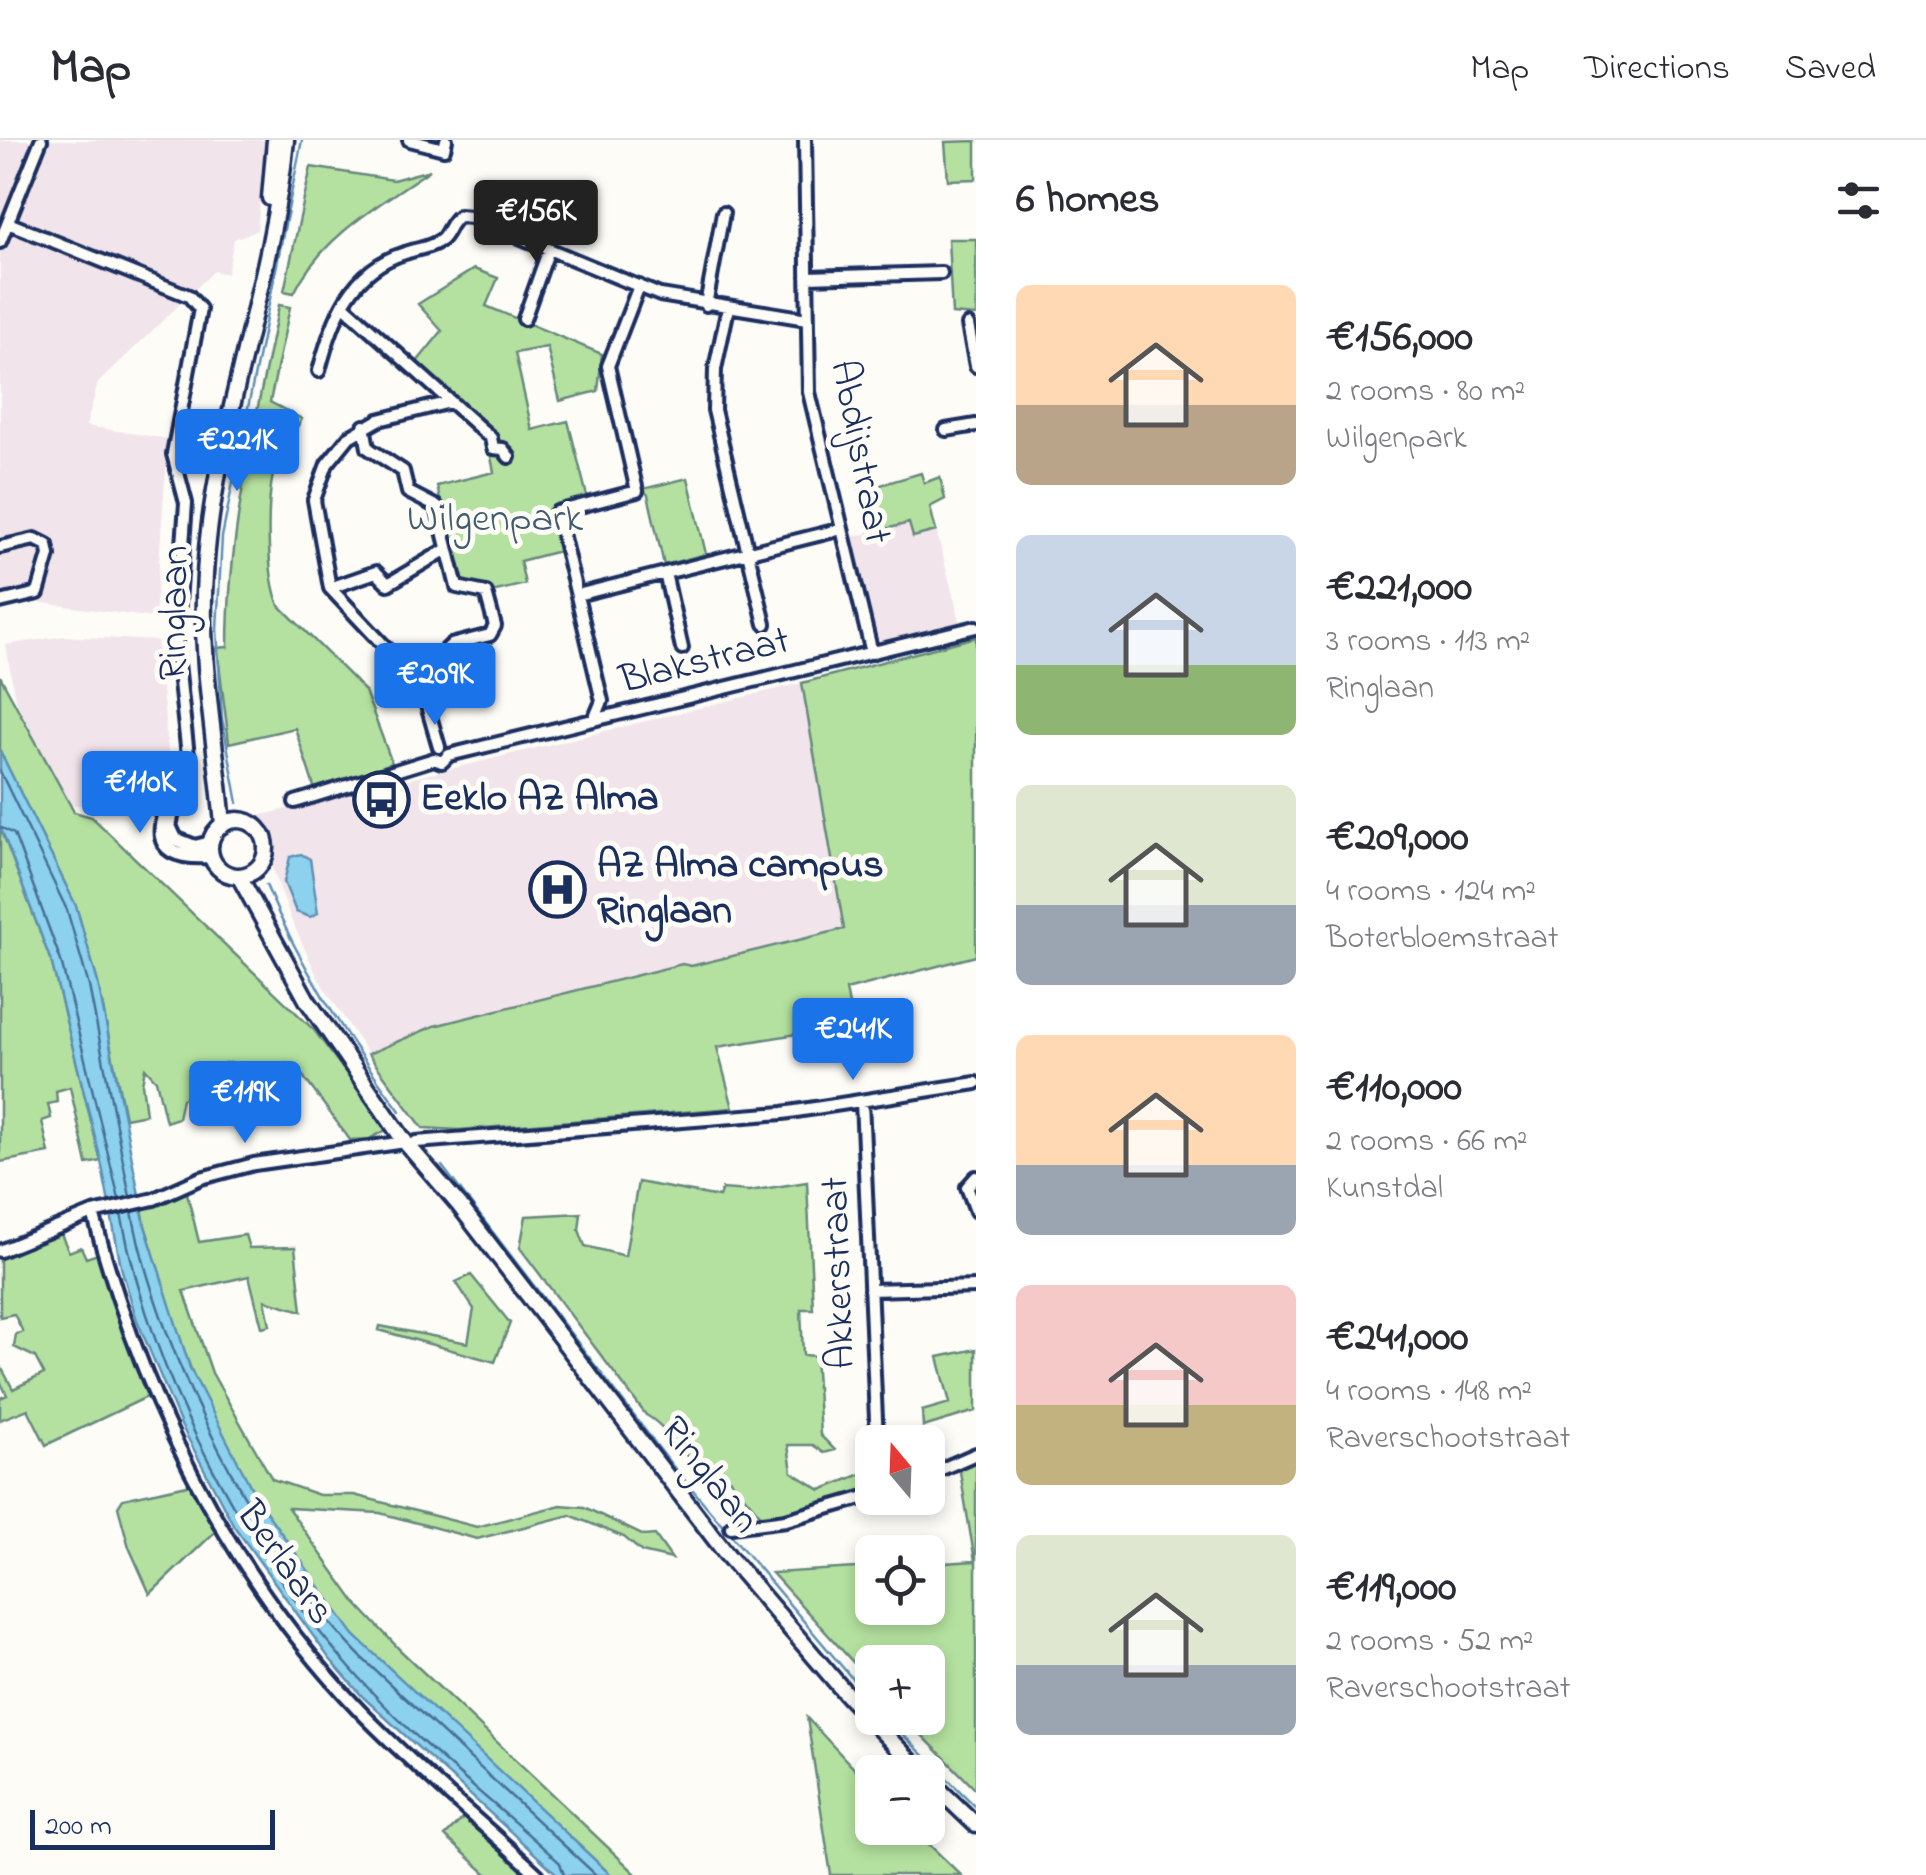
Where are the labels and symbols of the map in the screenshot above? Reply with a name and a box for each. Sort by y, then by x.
pin: €156K [466,180,606,265]
street label: Abdijstraat [812,355,906,549]
pin: €221K [167,409,307,494]
park label: Wilgenpark [407,491,583,550]
street label: Ringlaan [145,545,207,681]
street label: Blakstraat [613,612,796,712]
pin: €209K [365,643,505,728]
pin: €110K [70,751,210,836]
bus stop icon: Eeklo AZ Alma [351,769,411,829]
place label: Eeklo AZ Alma [420,770,659,829]
place label: AZ Alma campus Ringlaan [597,837,884,942]
hospital icon: AZ Alma campus Ringlaan [528,859,588,919]
pin: €241K [783,998,923,1083]
pin: €119K [175,1061,315,1146]
street label: Akkerstraat [807,1176,873,1370]
street label: Ringlaan [643,1405,773,1547]
north arrow [855,1425,945,1515]
street label: Berlaars [219,1489,348,1638]
scale bar [30,1805,275,1850]

